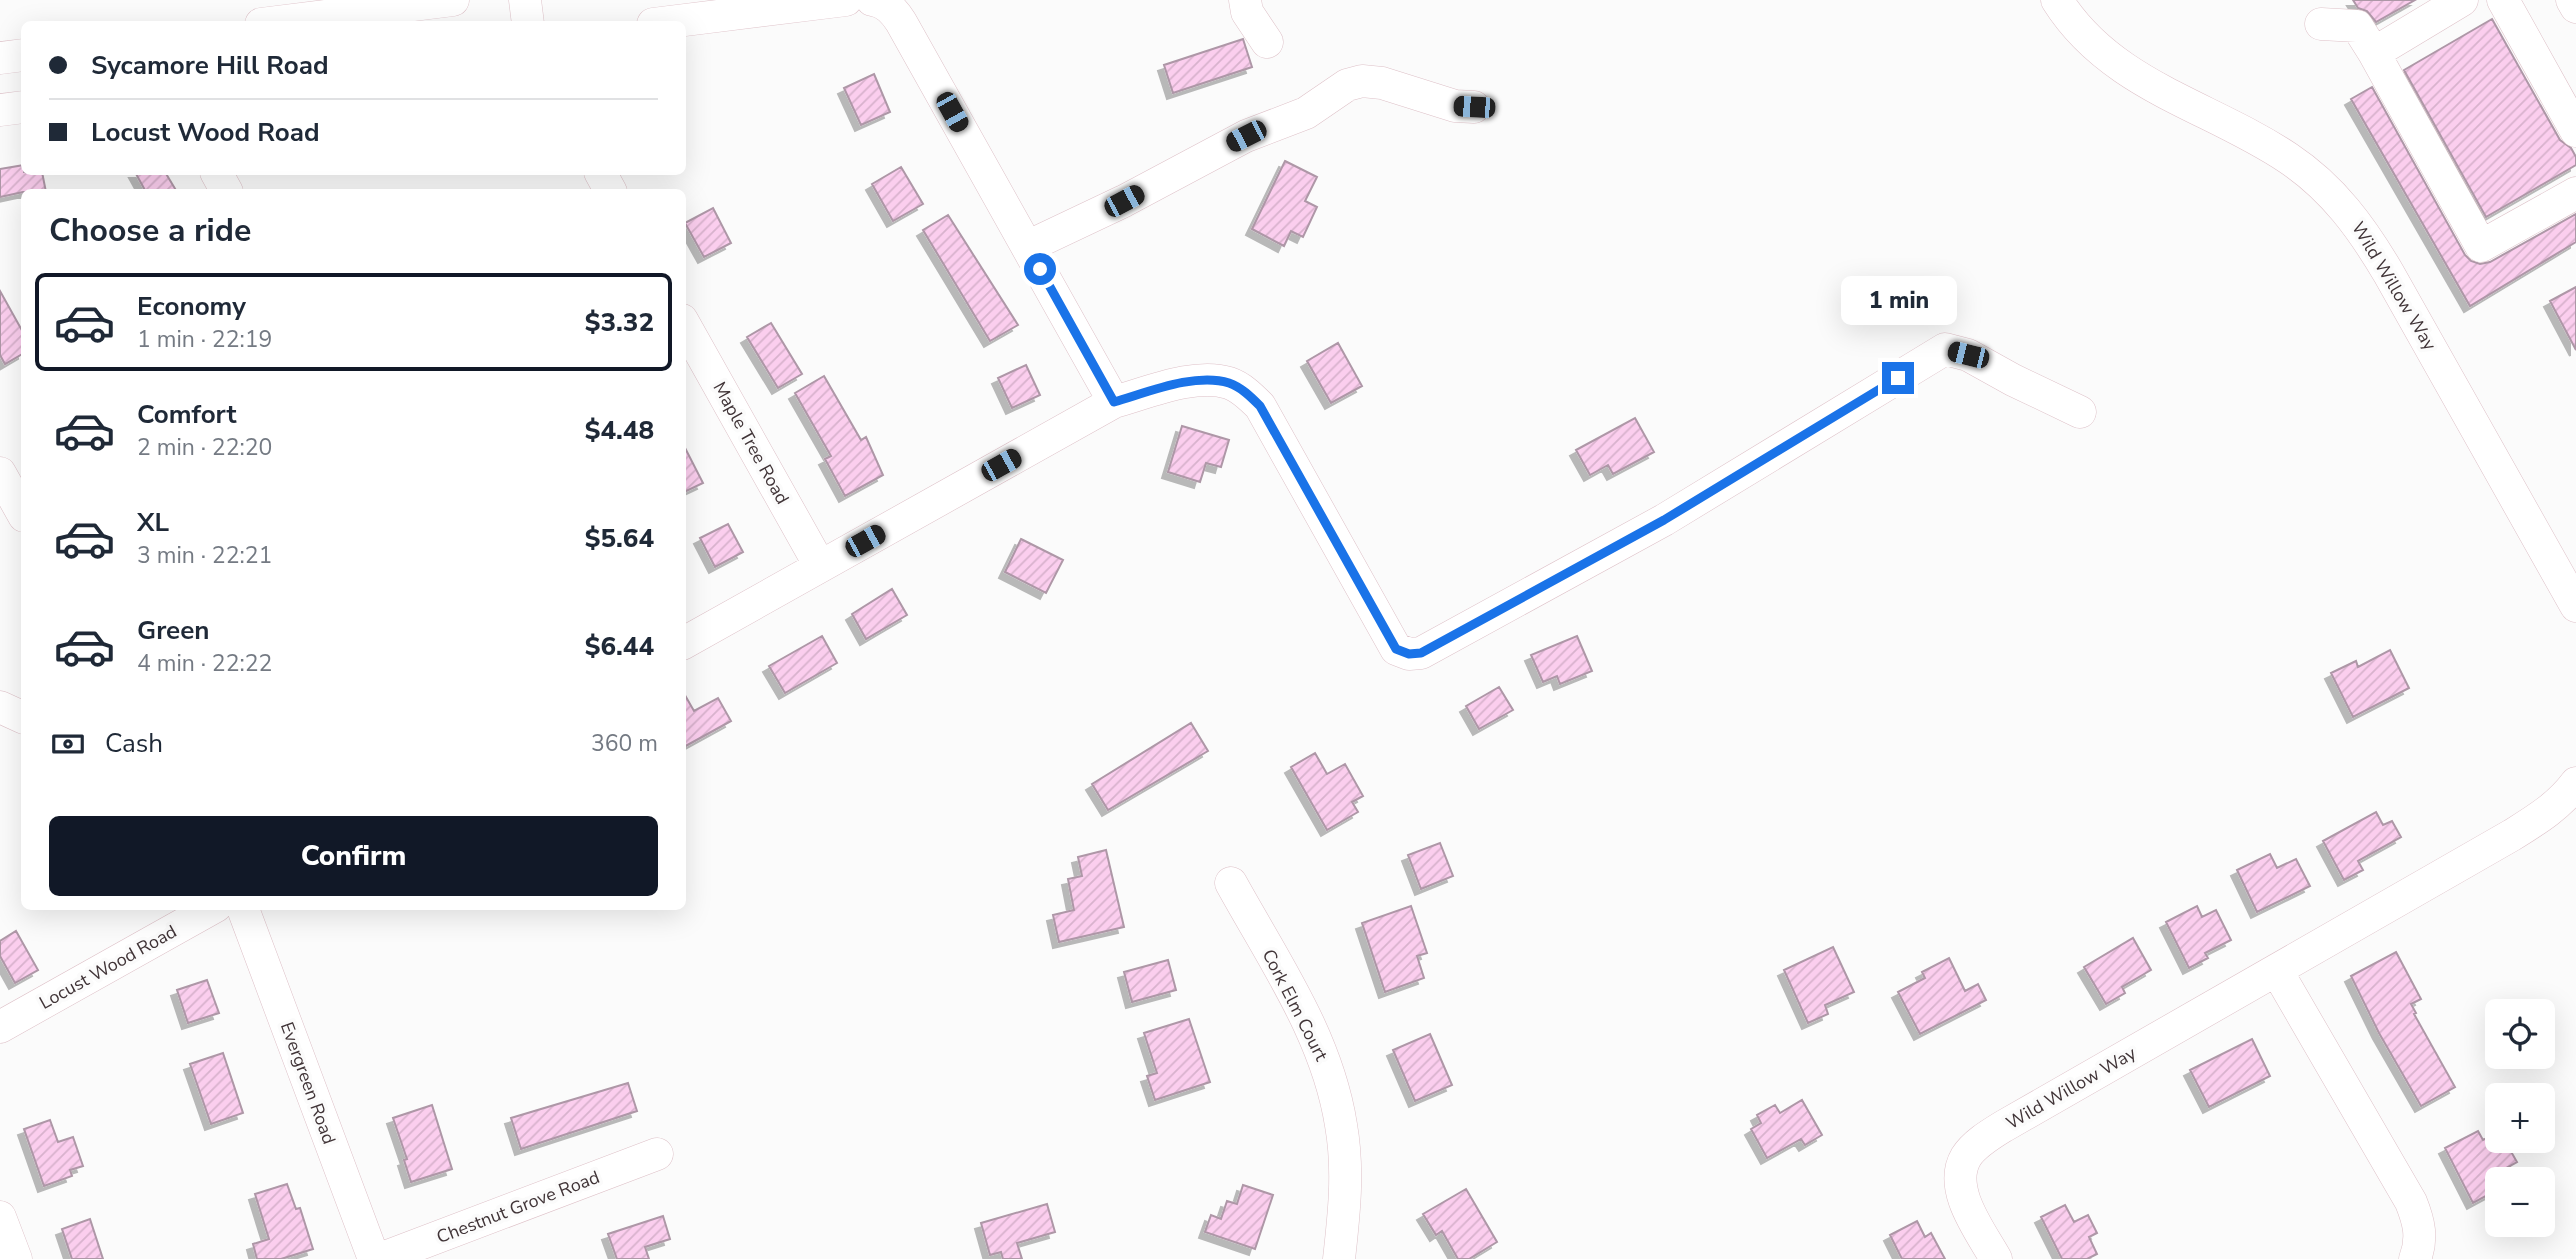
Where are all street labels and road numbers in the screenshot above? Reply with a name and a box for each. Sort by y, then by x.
street label: Wild Willow Way [2346,217,2442,355]
street label: Maple Tree Road [707,378,795,508]
street label: Locust Wood Road [35,919,181,1015]
street label: Cork Elm Court [1257,945,1334,1066]
street label: Evergreen Road [275,1019,341,1147]
street label: Wild Willow Way [2002,1041,2141,1135]
street label: Chestnut Grove Road [433,1165,603,1249]

